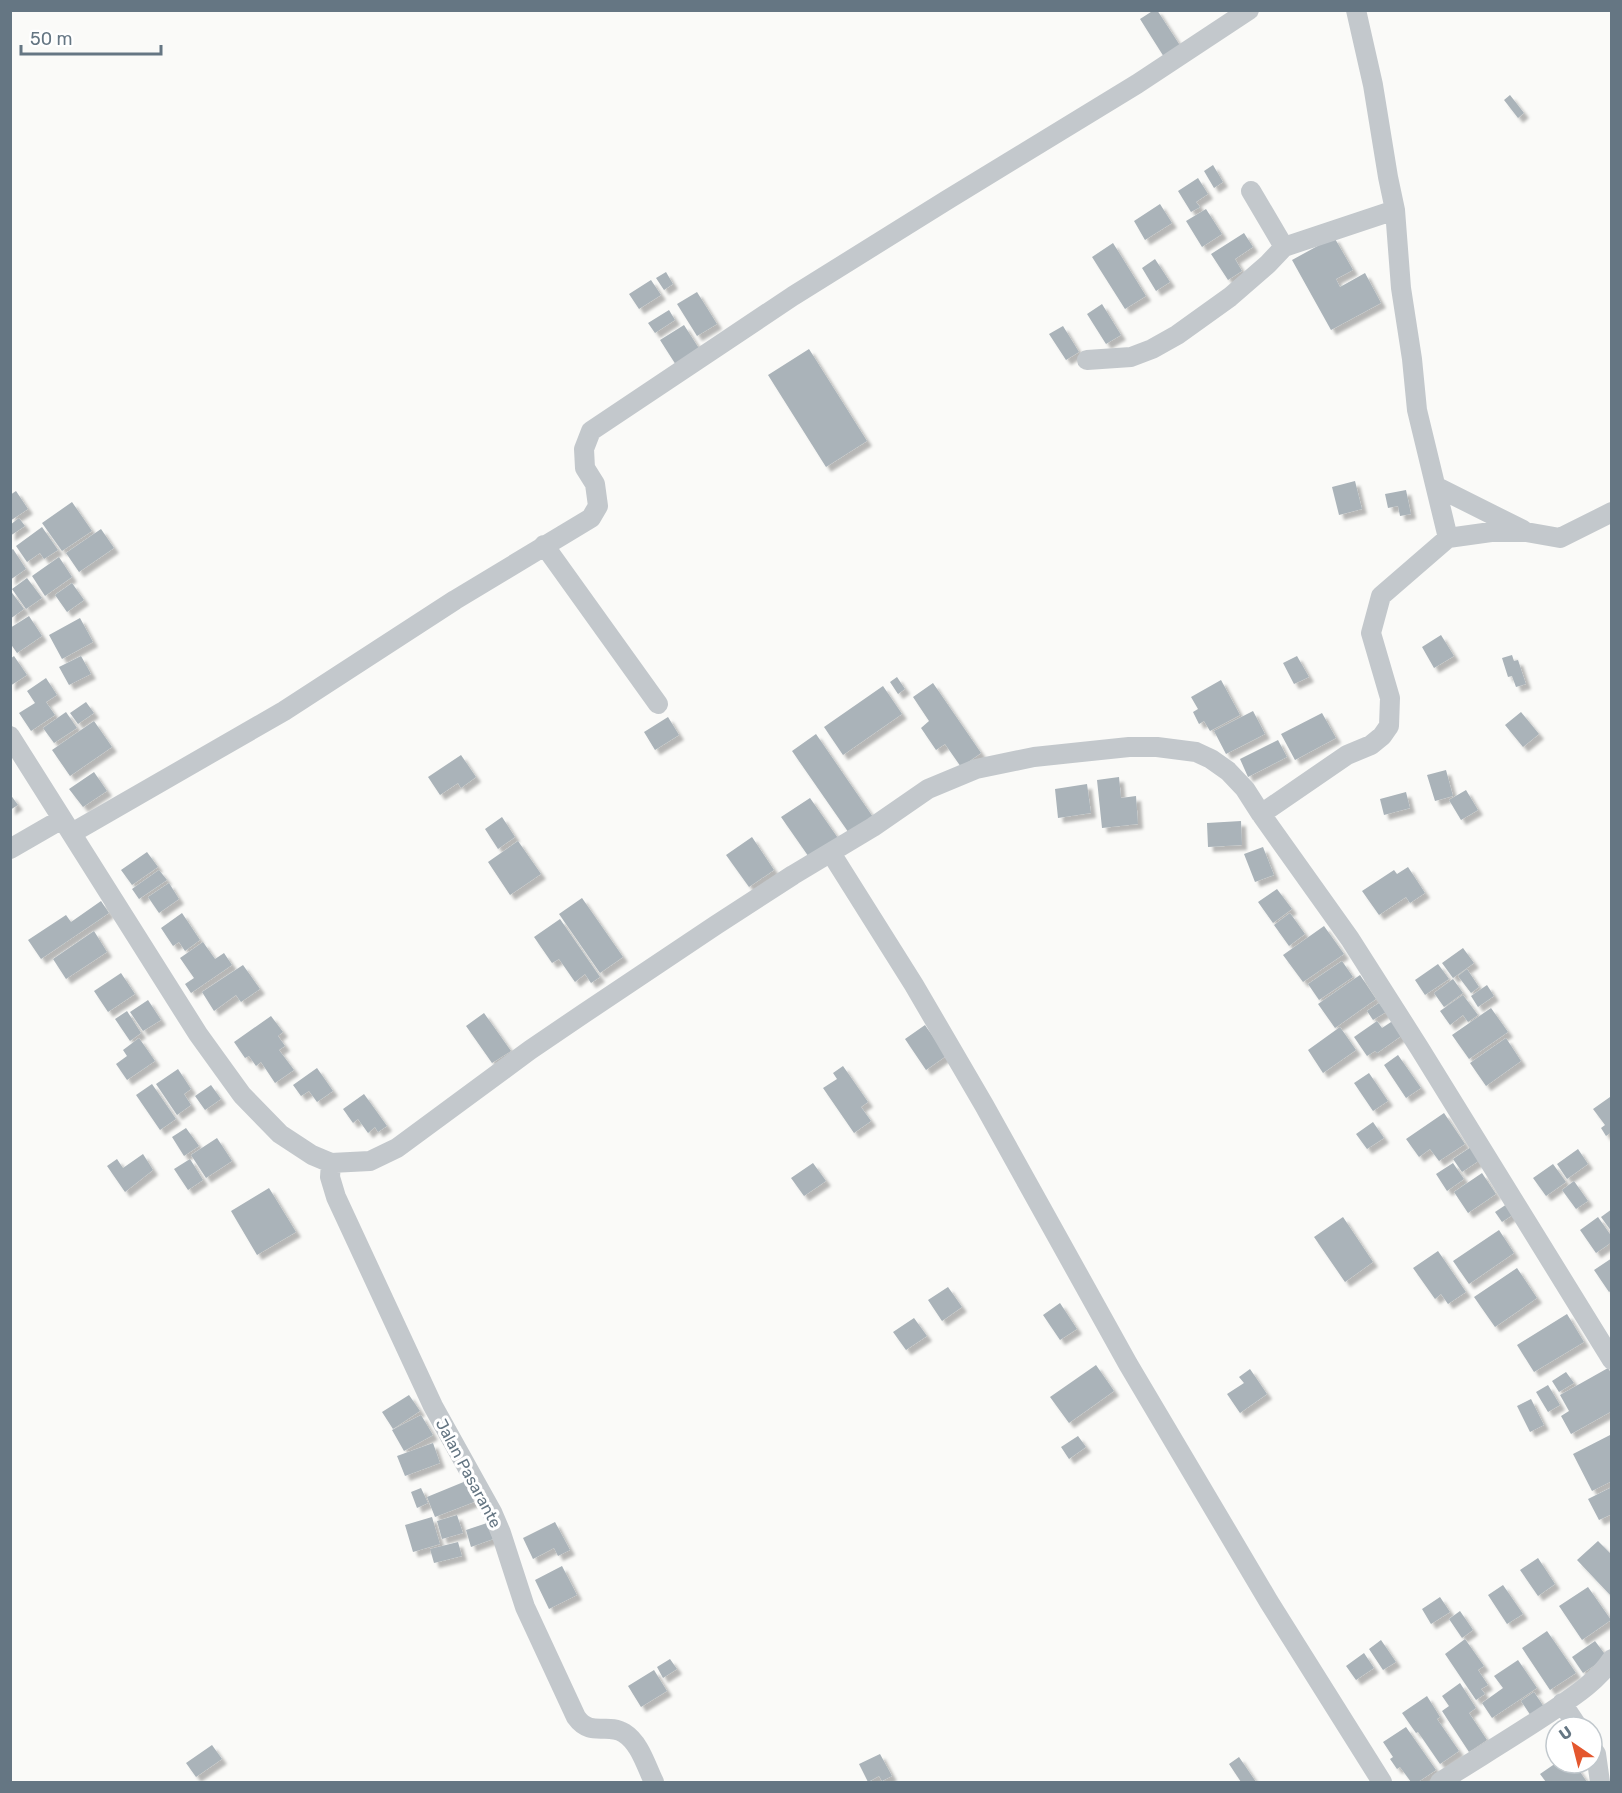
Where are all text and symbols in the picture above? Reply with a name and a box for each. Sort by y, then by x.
scale bar [21,18,160,56]
text: 50 m [30,28,73,50]
street label: Jalan Pasarante [432,1415,505,1531]
north arrow [1544,1715,1604,1775]
text: U [1555,1722,1576,1744]

